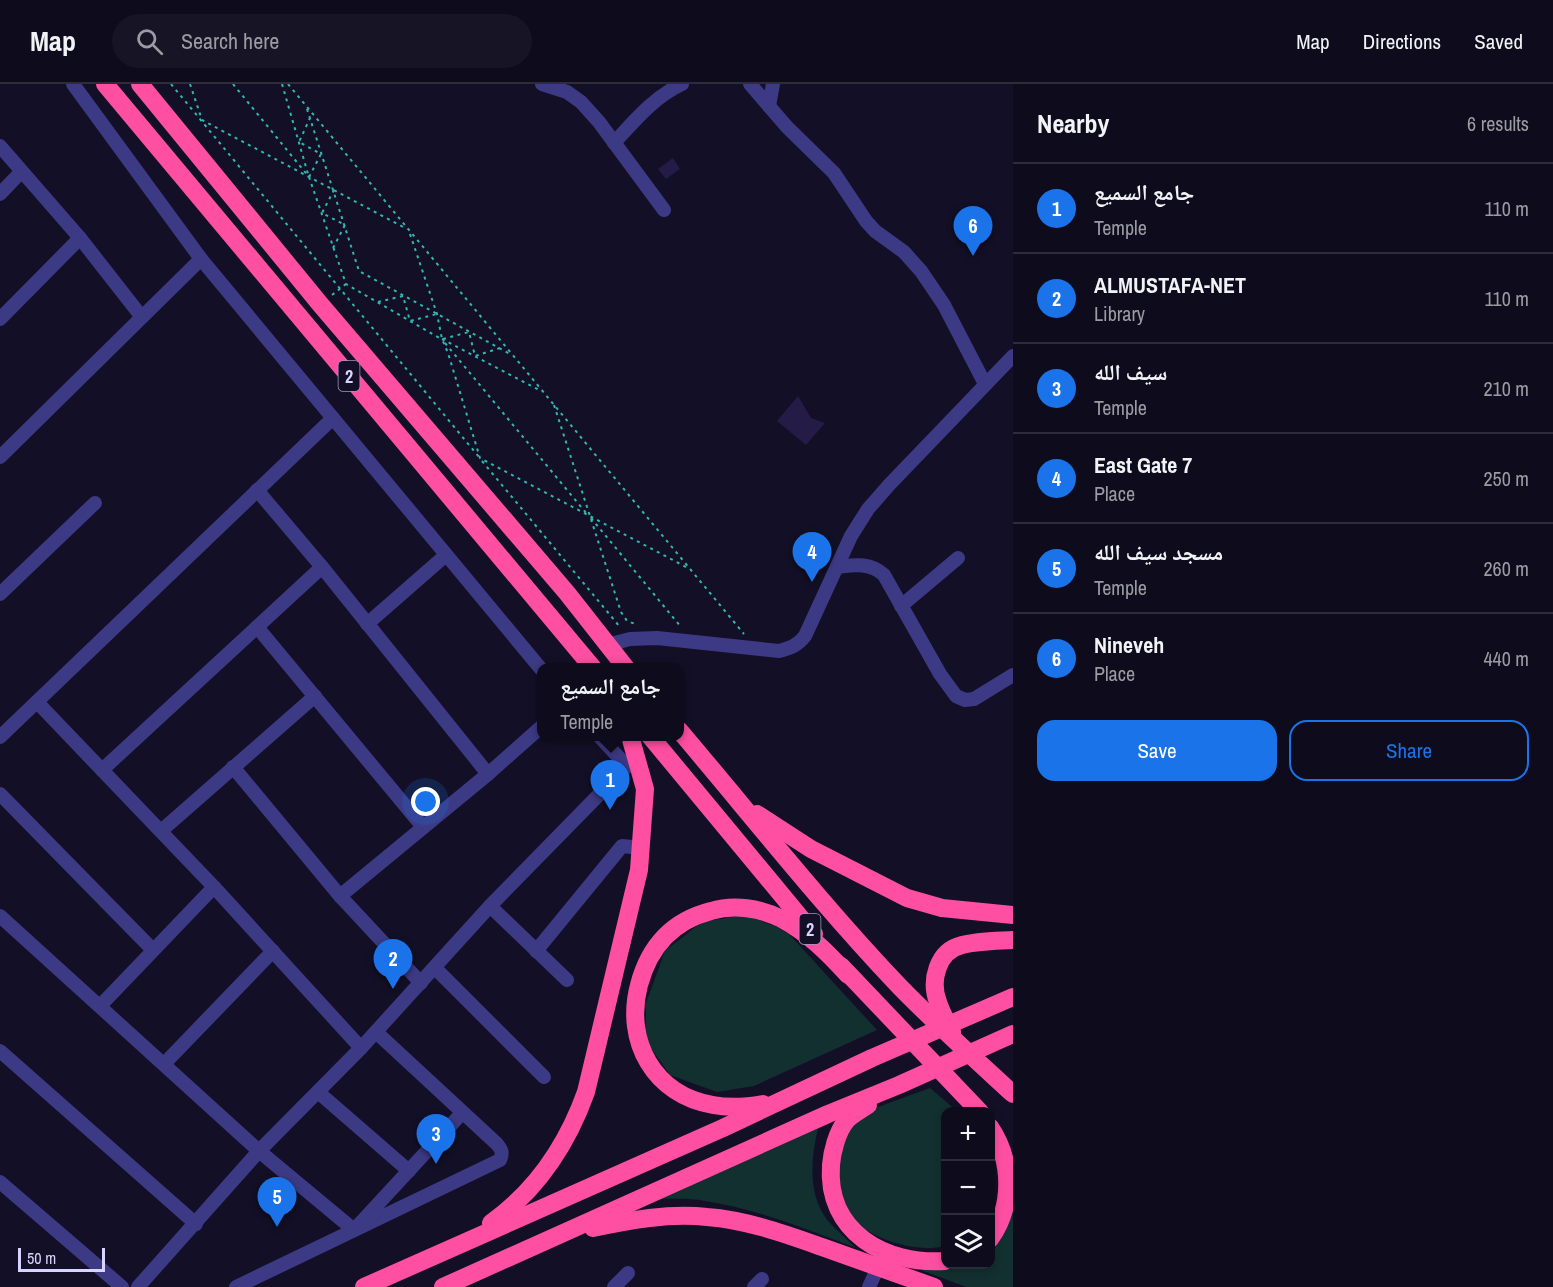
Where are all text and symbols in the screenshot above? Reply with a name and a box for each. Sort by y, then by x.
search box [112,14,532,68]
text: Map [30,22,76,60]
icon: search [133,25,166,58]
text: Search here [181,26,279,56]
text: Map [1296,27,1330,56]
text: Directions [1363,27,1441,56]
text: Saved [1474,27,1523,56]
text: Nearby [1037,106,1109,141]
text: 6 results [1467,110,1529,137]
text: جامع السميع [1094,177,1194,207]
text: 1 [1052,195,1061,222]
text: 110 m [1485,195,1529,222]
pin: 6 [954,206,992,256]
text: Temple [1094,214,1147,241]
text: ALMUSTAFA-NET [1094,270,1246,300]
text: 2 [1052,285,1061,312]
text: 110 m [1485,285,1529,312]
text: Library [1094,300,1145,327]
text: سيف الله [1094,357,1167,387]
road number: 2 [338,361,360,391]
text: 3 [1052,375,1061,402]
text: 210 m [1483,375,1529,402]
text: Temple [1094,394,1147,421]
text: East Gate 7 [1094,450,1192,480]
text: 4 [1052,465,1061,492]
text: 250 m [1483,465,1529,492]
text: Place [1094,480,1135,507]
pin: 4 [792,532,832,582]
text: مسجد سيف الله [1094,537,1223,567]
text: 5 [1052,555,1061,582]
text: 260 m [1483,555,1529,582]
text: Temple [1094,574,1147,601]
text: Nineveh [1094,630,1164,660]
text: 6 [1052,645,1061,672]
text: 440 m [1483,645,1529,672]
text: Place [1094,660,1135,687]
popup [537,663,684,741]
text: جامع السميع [560,671,661,701]
text: Temple [560,708,613,735]
button: Save [1037,720,1277,781]
button: Share [1289,720,1529,781]
pin: 1 [590,760,630,810]
your location [411,787,440,816]
road number: 2 [800,914,820,944]
pin: 2 [374,940,412,989]
map controls [941,1107,995,1269]
button: + [941,1107,995,1161]
pin: 3 [416,1114,456,1164]
button: − [941,1161,995,1215]
pin: 5 [258,1178,296,1227]
button: layers [941,1215,995,1269]
scale bar [18,1245,105,1272]
text: 50 m [27,1247,56,1269]

